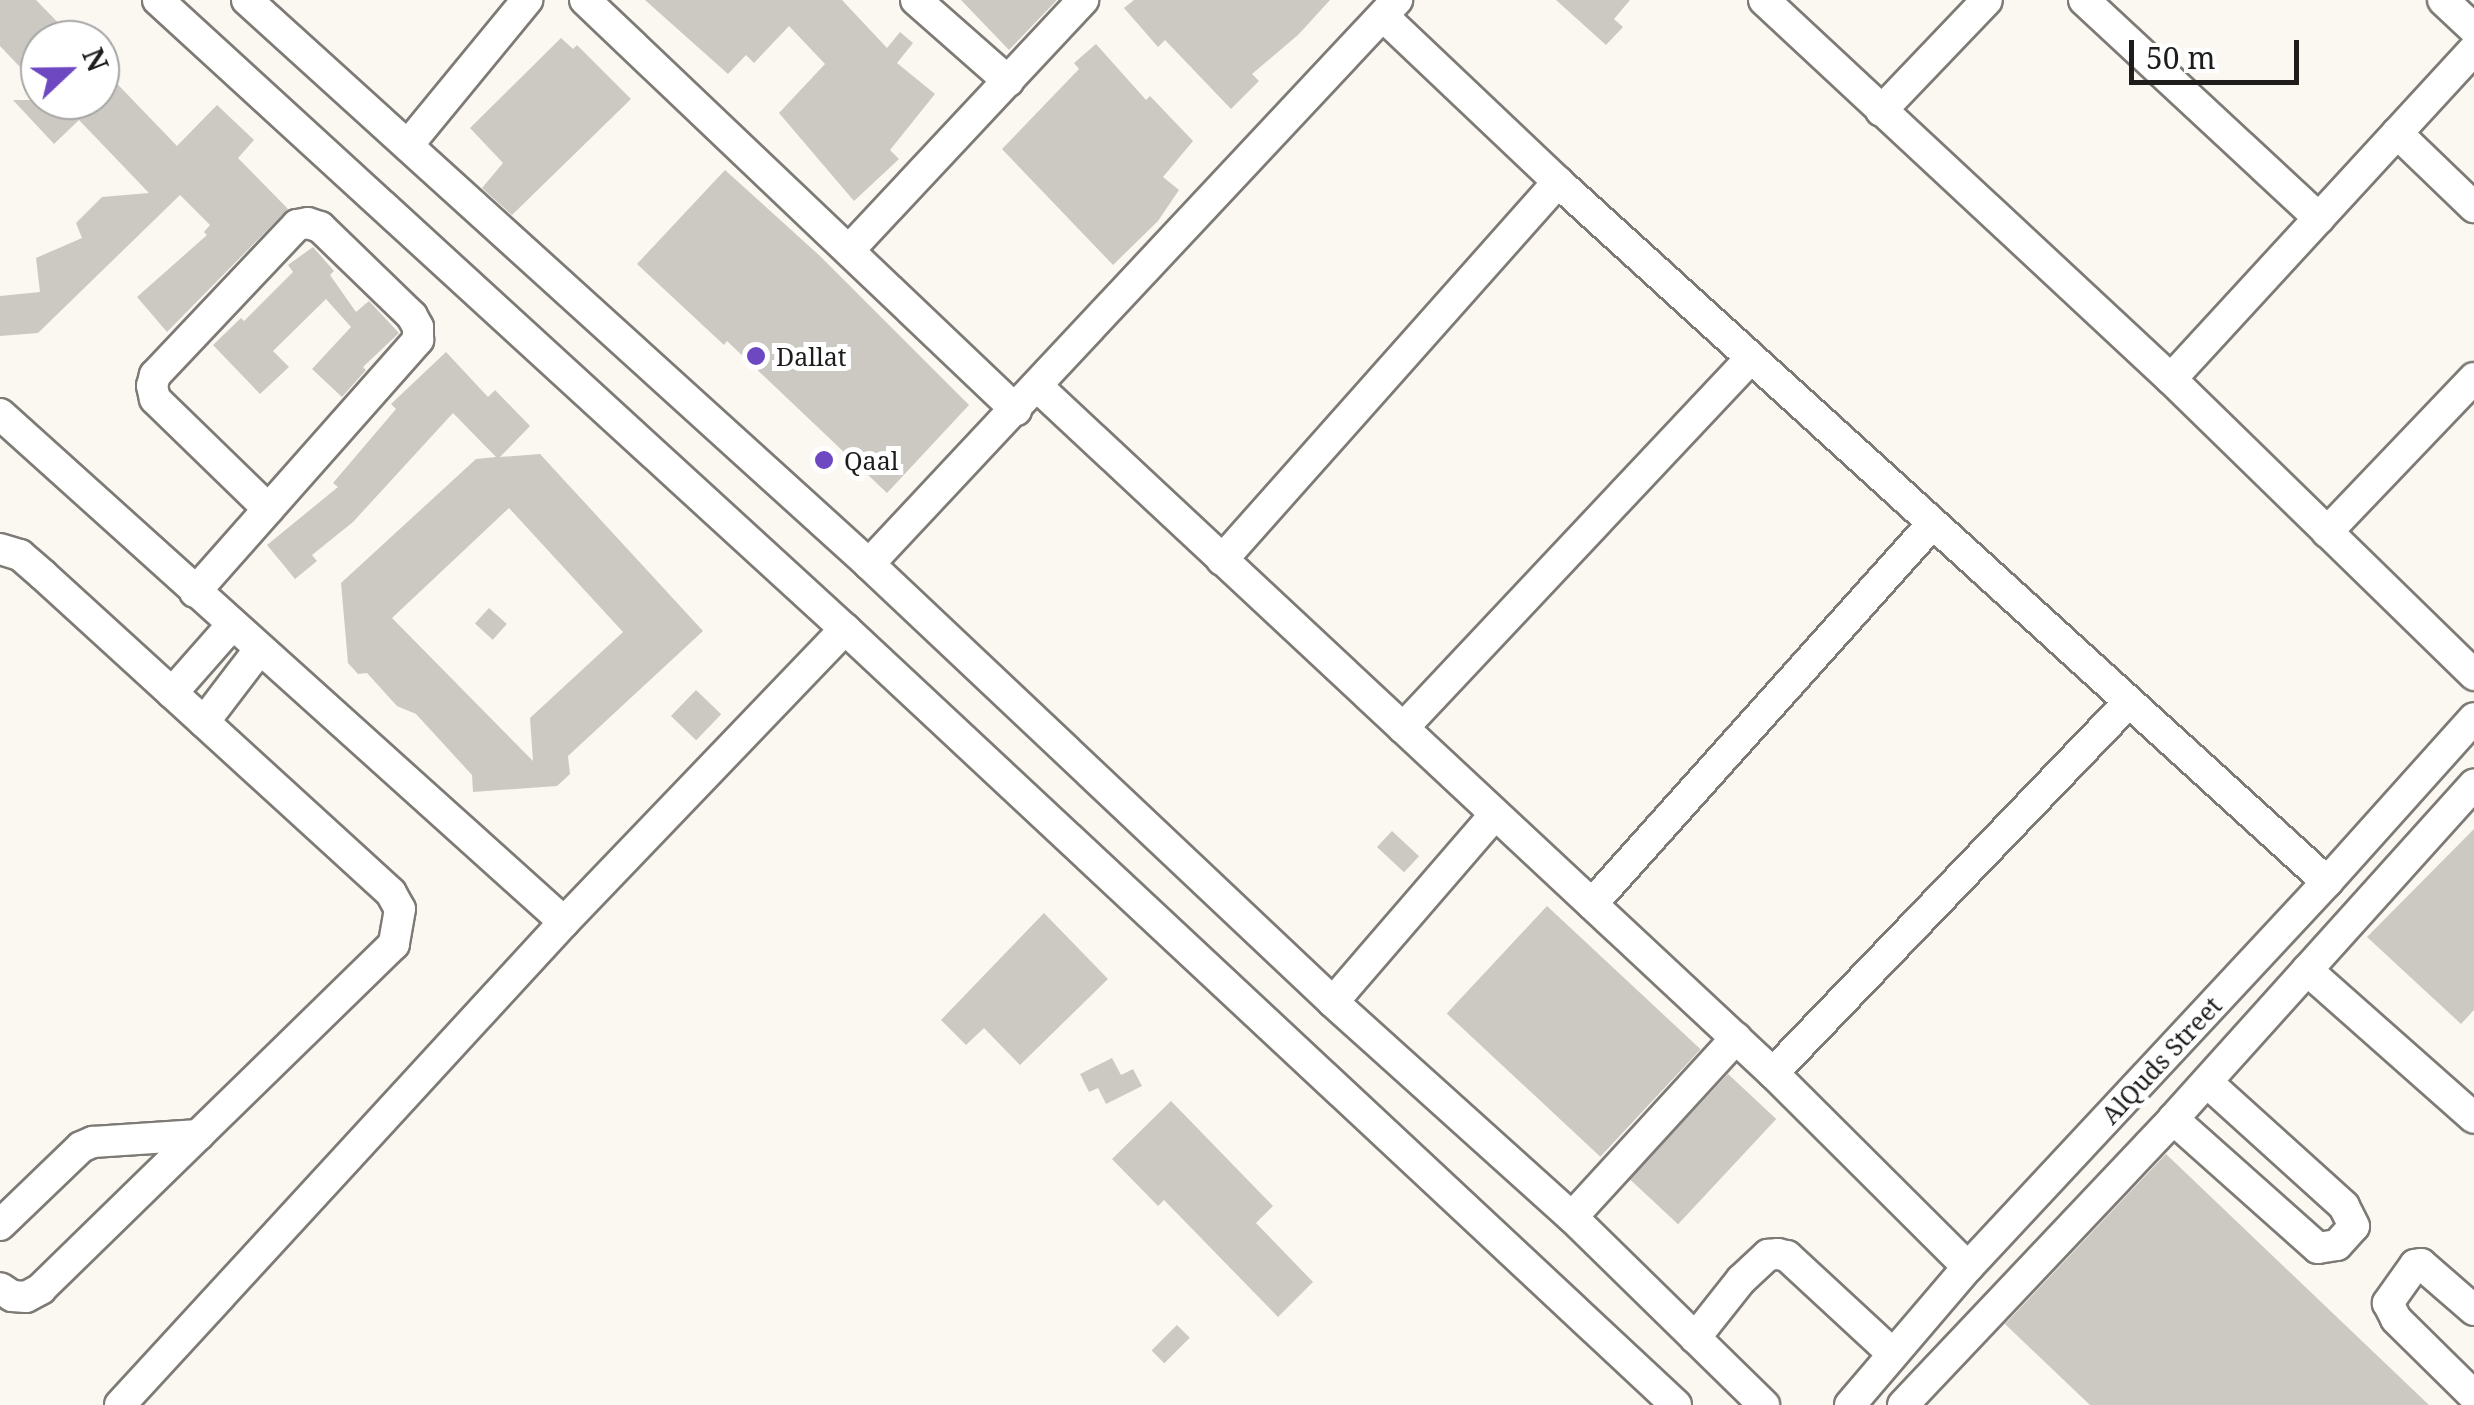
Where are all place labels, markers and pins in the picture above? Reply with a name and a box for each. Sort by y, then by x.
place label: Dallat [776,341,847,371]
marker: Dallat [745,345,767,367]
place label: Qaal [844,445,898,475]
marker: Qaal [813,449,835,471]

